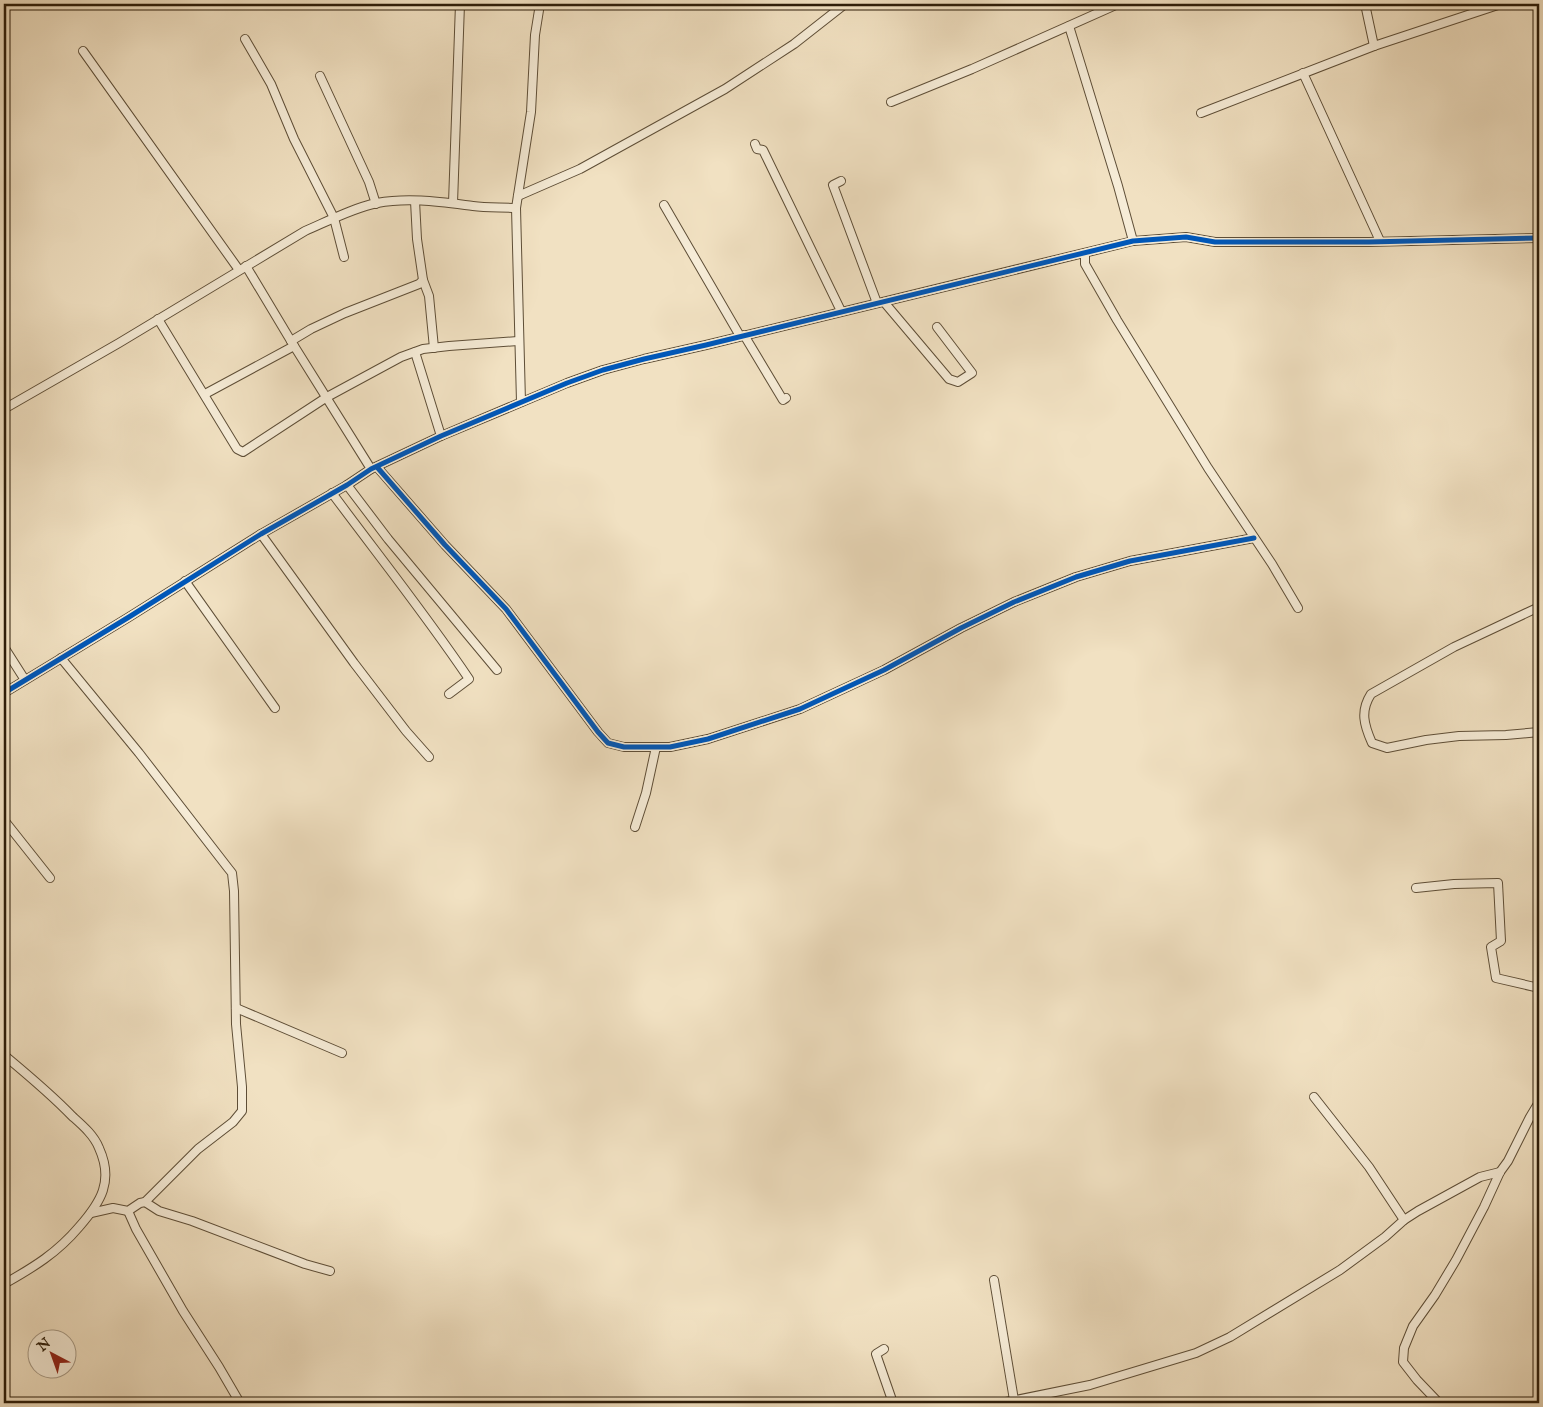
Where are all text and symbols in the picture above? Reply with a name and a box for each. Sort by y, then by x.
north arrow [28,1330,78,1380]
text: N [33,1334,55,1356]

